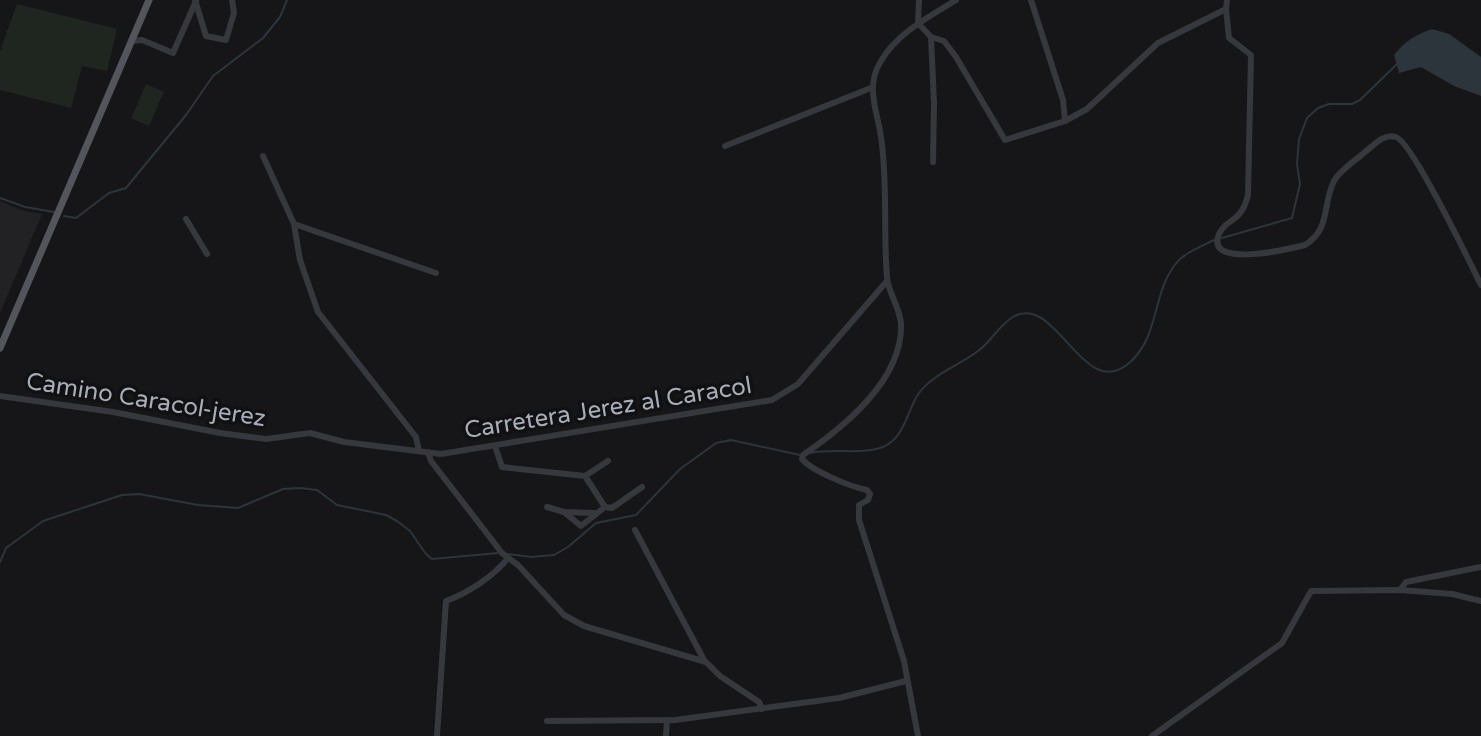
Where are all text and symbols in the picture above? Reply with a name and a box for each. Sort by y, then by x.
street label: Camino Caracol-jerez [24,367,268,433]
street label: Carretera Jerez al Caracol [462,371,754,445]

